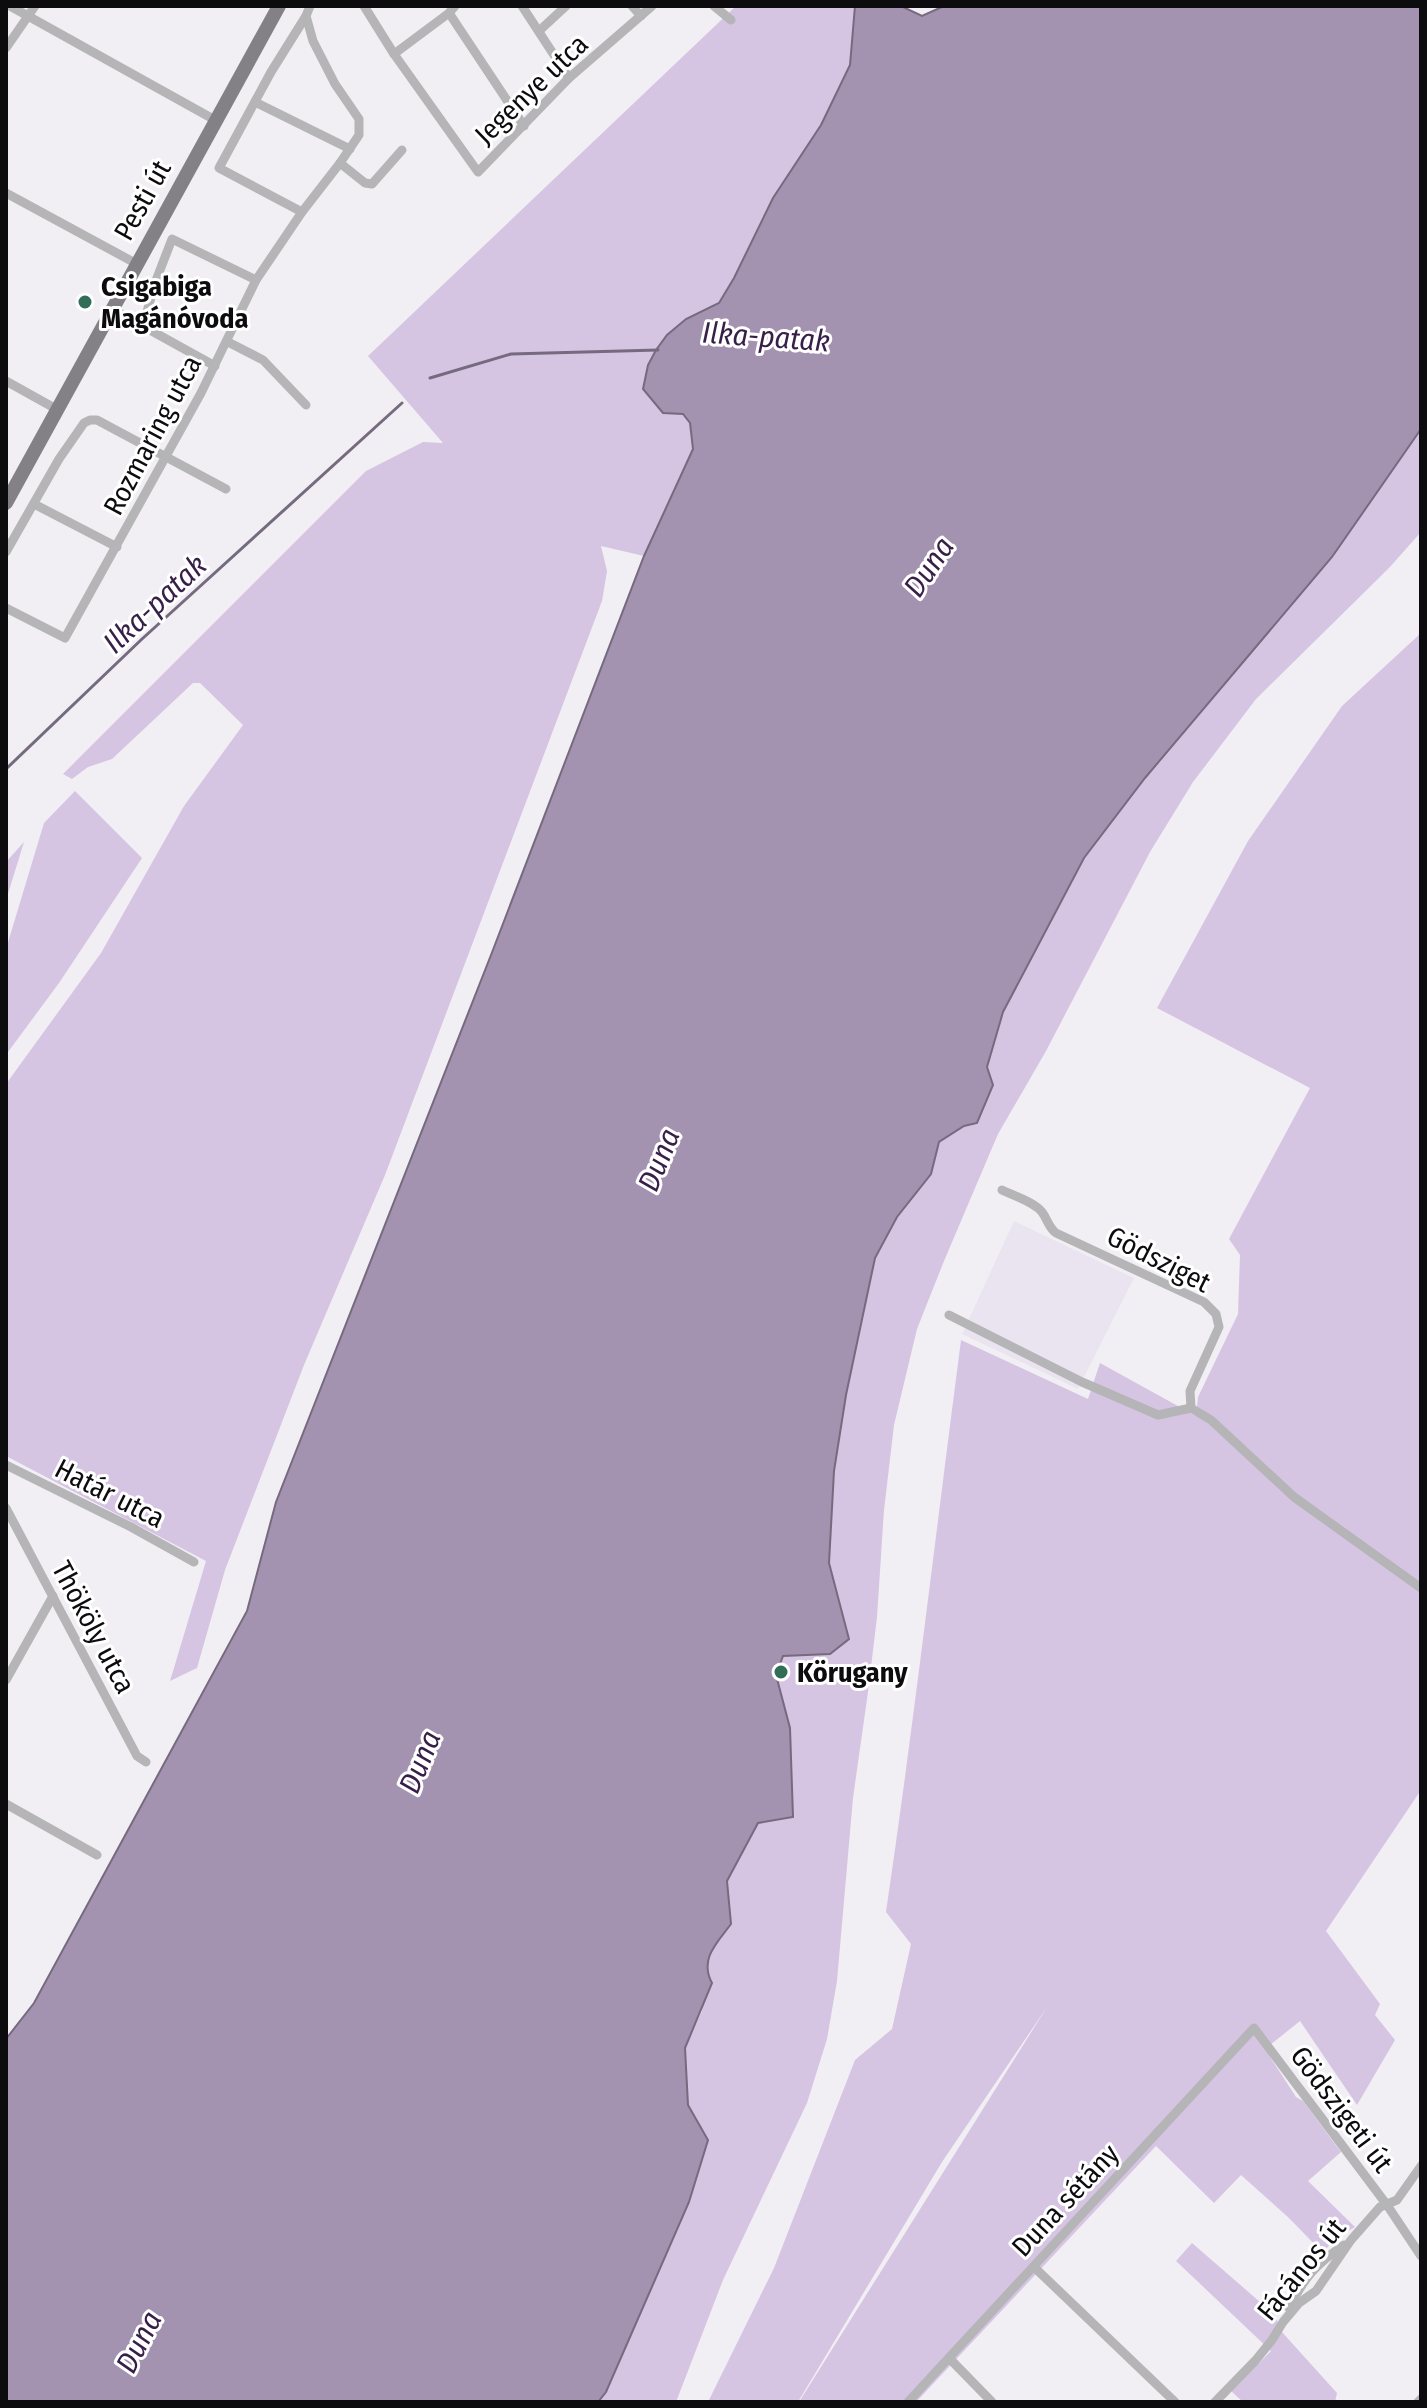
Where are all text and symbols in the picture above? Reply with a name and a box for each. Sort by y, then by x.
street label: Jegenye utca [468,27,595,151]
street label: Pesti út [107,154,178,246]
place label: Csigabiga Magánóvoda [101,270,249,335]
marker: Csigabiga Magánóvoda [76,293,94,311]
water label: Ilka-patak [701,315,831,359]
street label: Rozmaring utca [97,350,208,521]
water label: Duna [896,530,962,604]
water label: Ilka-patak [96,547,214,661]
water label: Duna [630,1123,688,1197]
street label: Gödsziget [1102,1219,1217,1300]
street label: Határ utca [49,1452,170,1535]
street label: Thököly utca [45,1555,142,1699]
place label: Körugany [797,1656,908,1689]
marker: Körugany [772,1663,790,1681]
water label: Duna [391,1725,449,1799]
street label: Gödszigeti út [1284,2040,1400,2179]
street label: Duna sétány [1005,2137,1126,2263]
street label: Fácános út [1250,2211,1353,2327]
water label: Duna [108,2305,170,2379]

